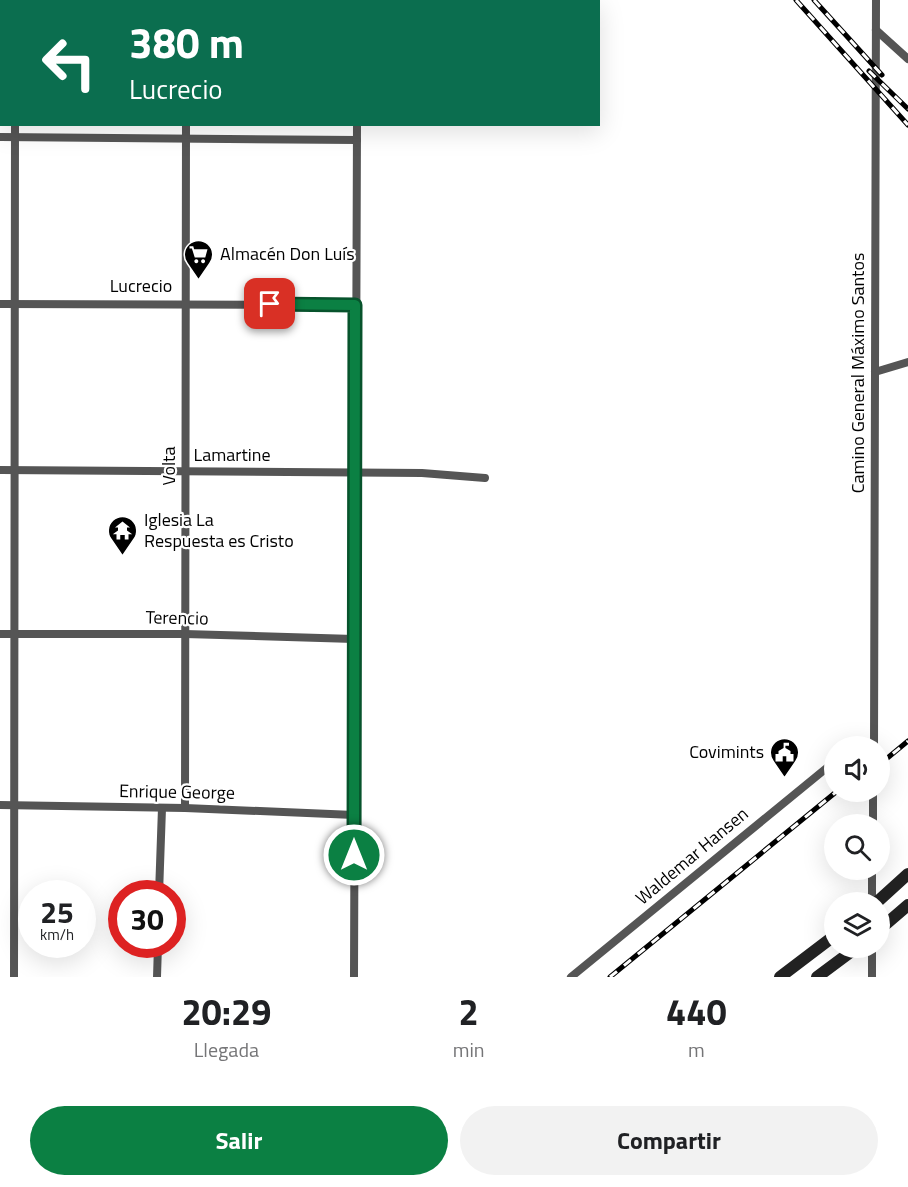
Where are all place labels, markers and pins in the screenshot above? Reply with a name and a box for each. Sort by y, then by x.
supermarket icon: Almacén Don Luís [183,238,215,280]
place label: Almacén Don Luís [220,240,355,267]
pin [244,278,295,329]
place label: Iglesia La Respuesta es Cristo [144,506,294,554]
temple icon: Iglesia La Respuesta es Cristo [107,514,139,556]
public building icon: Covimints [769,736,801,778]
place label: Covimints [689,738,764,765]

